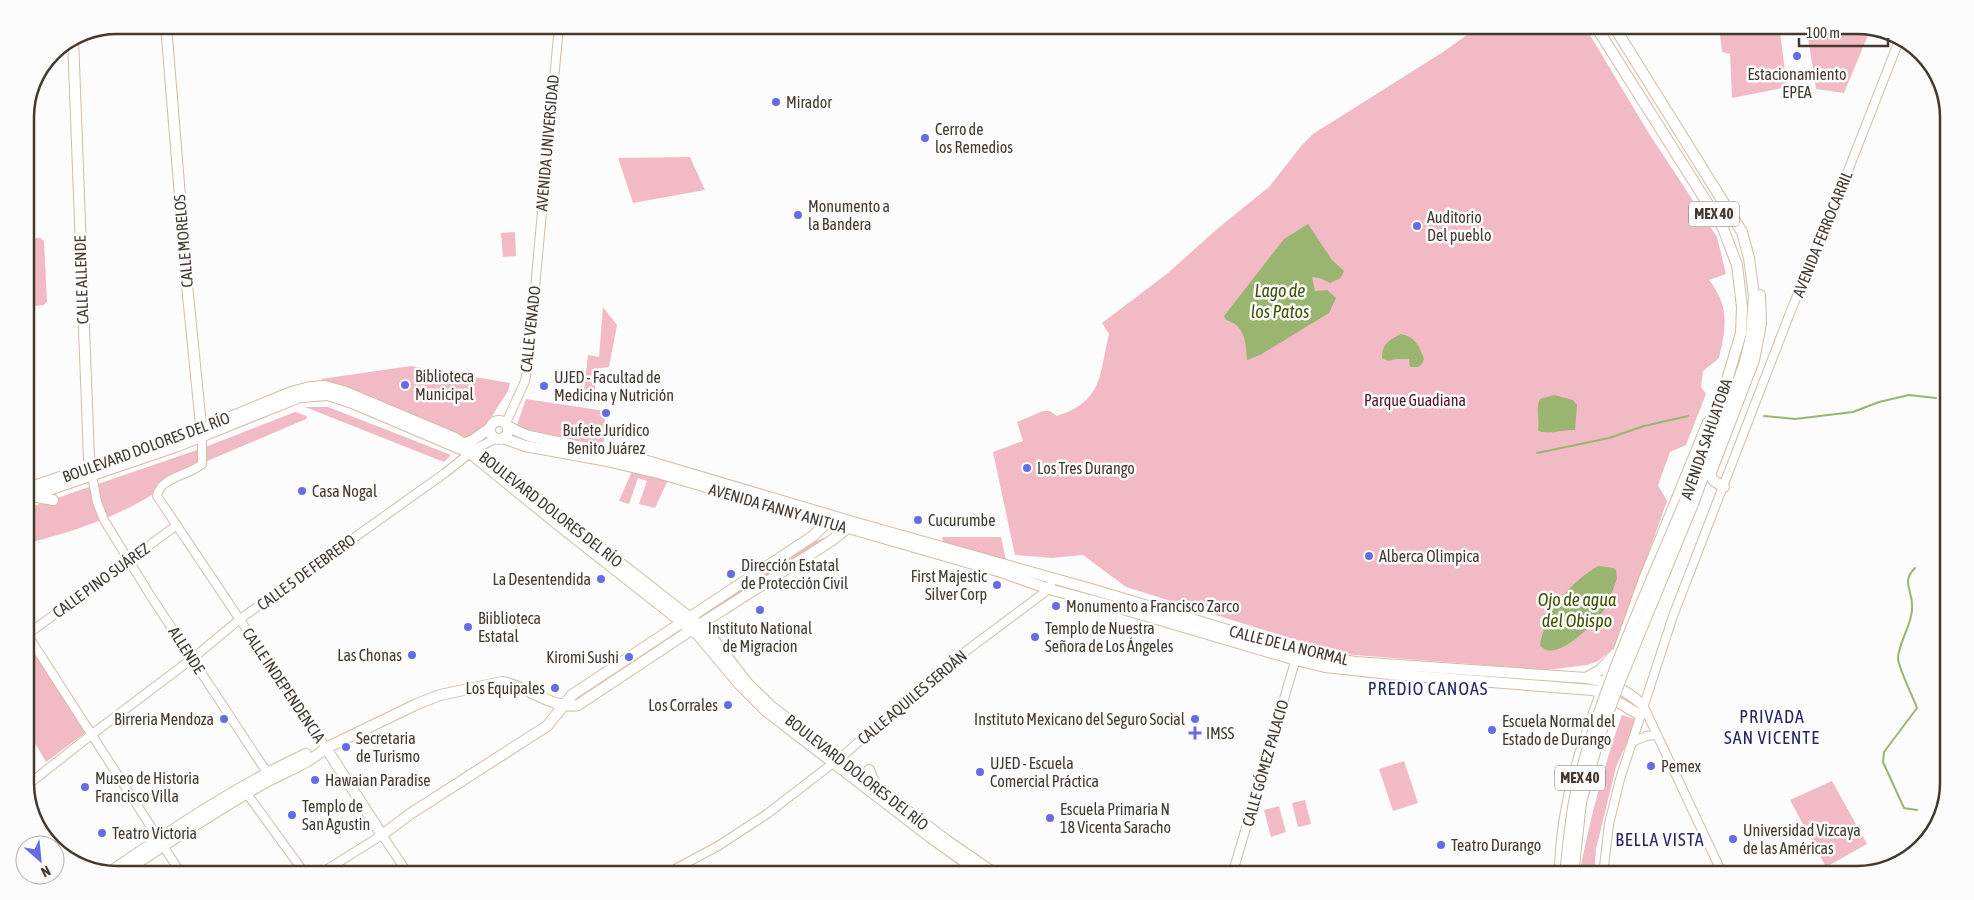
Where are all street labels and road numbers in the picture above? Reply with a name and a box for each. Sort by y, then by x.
street label: AVENIDA UNIVERSIDAD [532,74,562,212]
street label: AVENIDA FERROCARRIL [1788,168,1856,300]
street label: CALLE MORELOS [170,193,196,288]
road number: MEX 40 [1689,202,1739,226]
street label: CALLE ALLENDE [70,235,92,325]
street label: CALLE VENADO [517,285,543,373]
street label: AVENIDA SAHUATOBA [1677,376,1735,502]
street label: BOULEVARD DOLORES DEL RÍO [60,408,232,486]
street label: BOULEVARD DOLORES DEL RÍO [476,448,626,570]
street label: AVENIDA FANNY ANITUA [707,480,849,536]
street label: CALLE 5 DE FEBRERO [253,530,359,614]
street label: CALLE PINO SUÁREZ [49,539,153,621]
street label: CALLE DE LA NORMAL [1228,621,1351,669]
street label: ALLENDE [165,623,209,677]
street label: CALLE INDEPENDENCIA [239,624,329,746]
street label: CALLE AQUILES SERDÁN [854,646,970,748]
street label: CALLE GÓMEZ PALACIO [1238,698,1292,828]
street label: BOULEVARD DOLORES DEL RÍO [782,711,932,833]
road number: MEX 40 [1555,766,1605,790]

